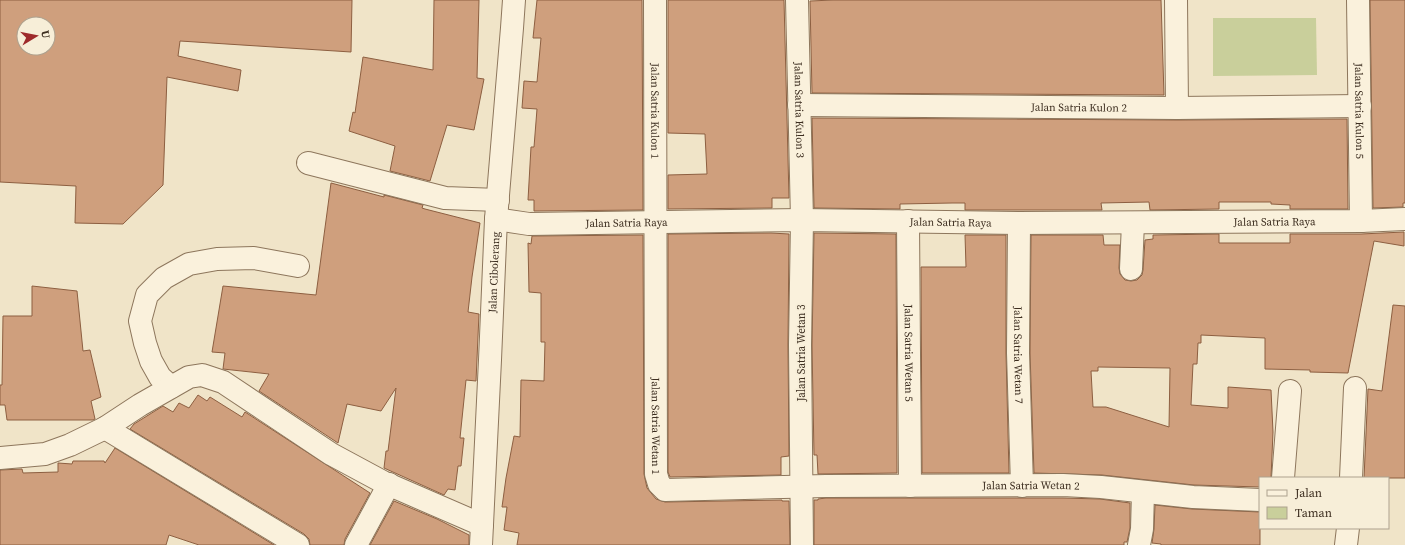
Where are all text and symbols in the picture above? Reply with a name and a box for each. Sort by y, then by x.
north arrow [16,16,56,56]
text: U [37,29,53,40]
street label: Jalan Satria Kulon 3 [790,61,808,159]
street label: Jalan Satria Kulon 1 [647,62,662,159]
street label: Jalan Satria Kulon 5 [1351,62,1367,160]
street label: Jalan Satria Kulon 2 [1030,100,1128,116]
street label: Jalan Satria Raya [908,214,992,231]
street label: Jalan Satria Raya [1232,214,1316,230]
street label: Jalan Satria Raya [584,215,668,231]
street label: Jalan Cibolerang [485,231,503,314]
street label: Jalan Satria Wetan 5 [901,303,916,402]
street label: Jalan Satria Wetan 3 [794,304,809,403]
street label: Jalan Satria Wetan 7 [1010,305,1027,404]
street label: Jalan Satria Wetan 1 [648,376,663,475]
legend [1259,477,1389,529]
street label: Jalan Satria Wetan 2 [981,478,1081,494]
text: Jalan [1294,485,1322,501]
text: Taman [1295,505,1332,521]

